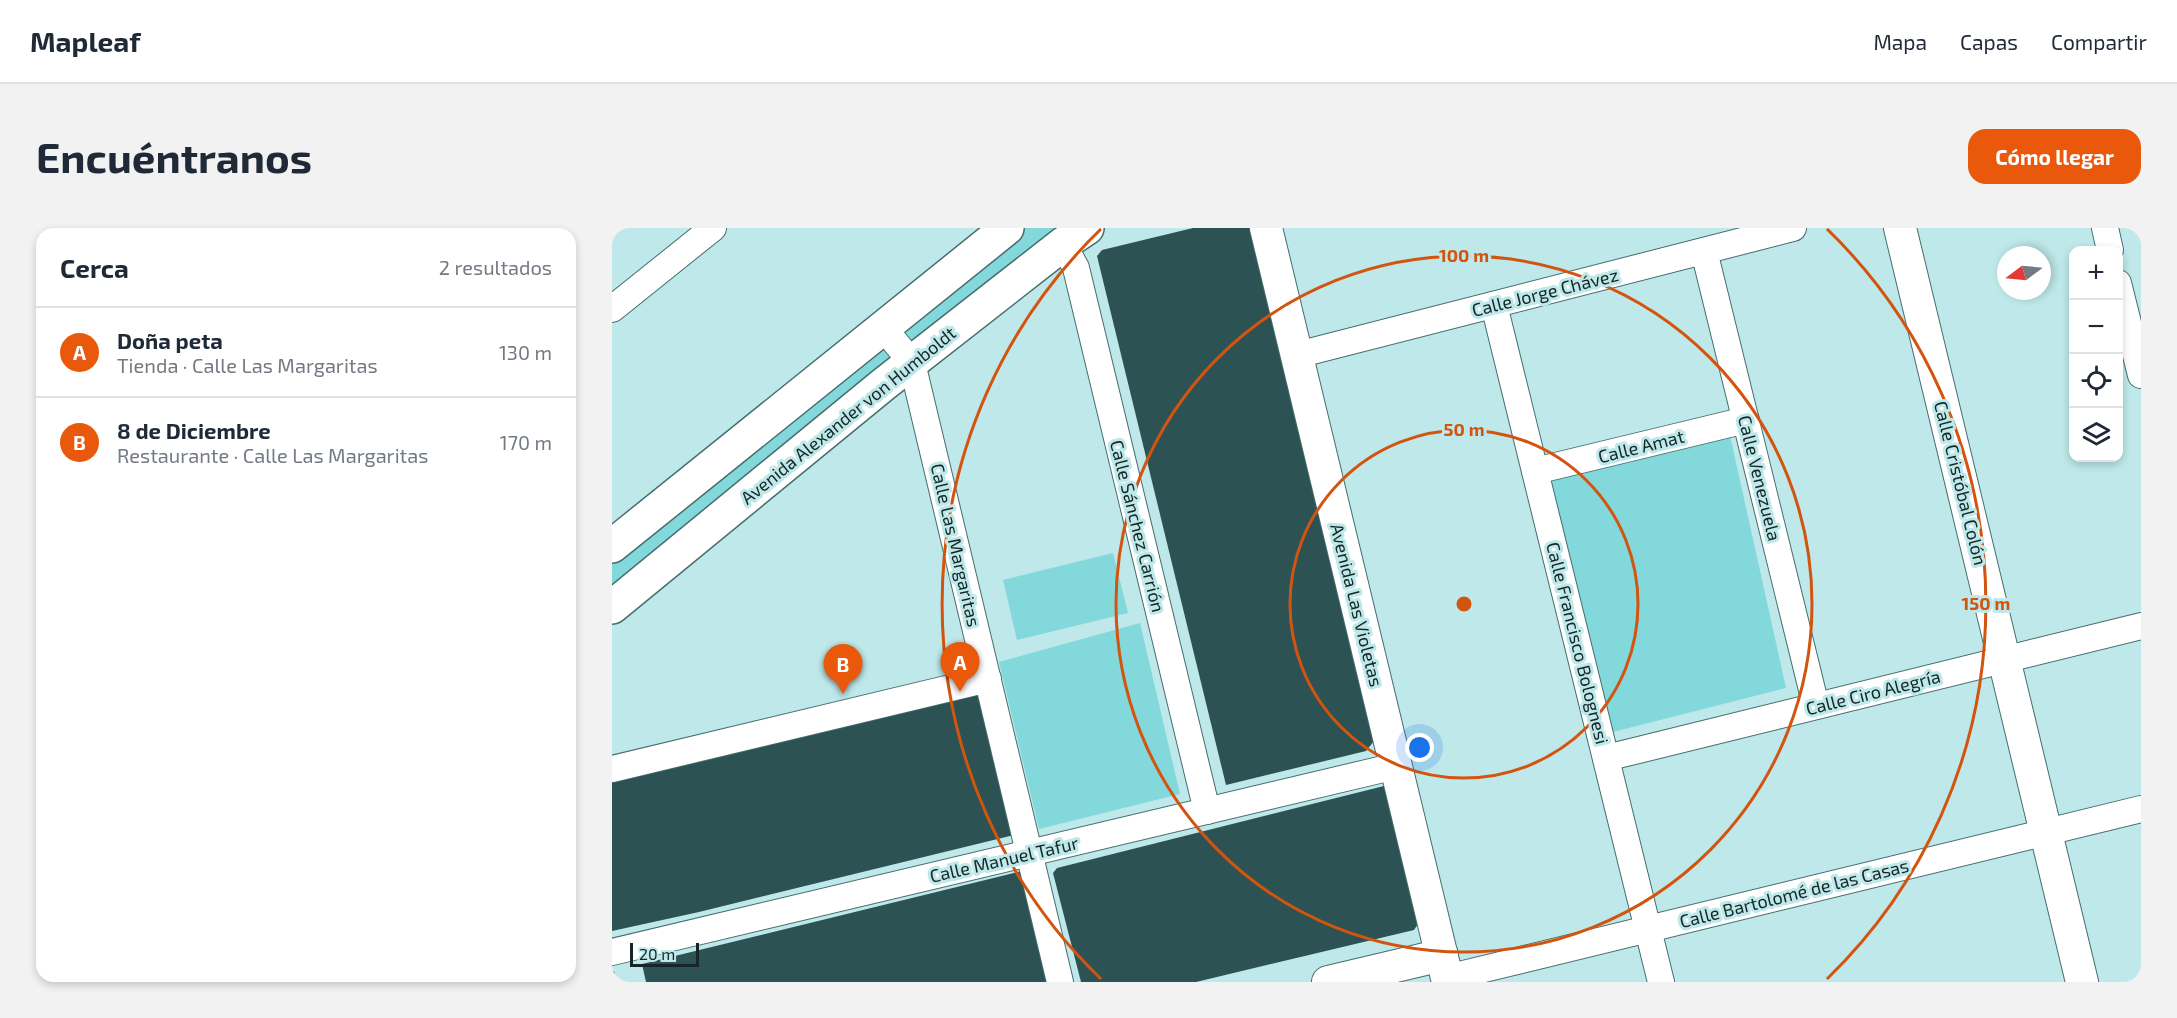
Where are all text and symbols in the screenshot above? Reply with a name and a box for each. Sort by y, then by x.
text: Mapleaf [30,24,141,58]
text: Mapa [1873,29,1927,54]
text: Capas [1960,29,2018,54]
text: Compartir [2051,29,2147,54]
button: Cómo llegar [1968,129,2141,184]
text: Encuéntranos [36,131,312,181]
text: 100 m [1439,244,1489,266]
north arrow [1997,246,2051,300]
map controls [2069,246,2123,462]
button: + [2069,246,2123,300]
text: Cerca [60,252,129,283]
text: 2 resultados [439,255,552,279]
street label: Calle Jorge Chávez [1469,263,1621,321]
button: − [2069,300,2123,354]
street label: Avenida Alexander von Humboldt [736,321,960,509]
text: Doña peta [117,327,223,353]
text: A [73,340,86,364]
text: 130 m [499,340,552,364]
text: Tienda · Calle Las Margaritas [117,353,378,377]
button: locate [2069,354,2123,408]
street label: Calle Cristóbal Colón [1930,399,1992,567]
button: layers [2069,408,2123,462]
street label: Calle Venezuela [1734,413,1786,543]
text: 8 de Diciembre [117,417,271,443]
text: 50 m [1443,418,1485,440]
street label: Calle Amat [1596,425,1686,467]
text: B [73,430,86,454]
text: 170 m [500,430,552,454]
street label: Calle Sánchez Carrión [1106,438,1170,614]
text: Restaurante · Calle Las Margaritas [117,443,428,467]
street label: Calle Las Margaritas [926,461,986,629]
street label: Avenida Las Violetas [1326,521,1388,689]
street label: Calle Francisco Bolognesi [1542,540,1614,746]
text: 150 m [1962,592,2010,614]
centre of rings [1454,594,1474,614]
pin: A [940,642,980,692]
pin: B [824,644,862,694]
street label: Calle Ciro Alegría [1803,665,1943,719]
your location [1405,733,1434,762]
street label: Calle Manuel Tafur [927,831,1081,887]
street label: Calle Bartolomé de las Casas [1677,854,1911,932]
scale bar [630,940,699,968]
text: 20 m [639,944,675,963]

